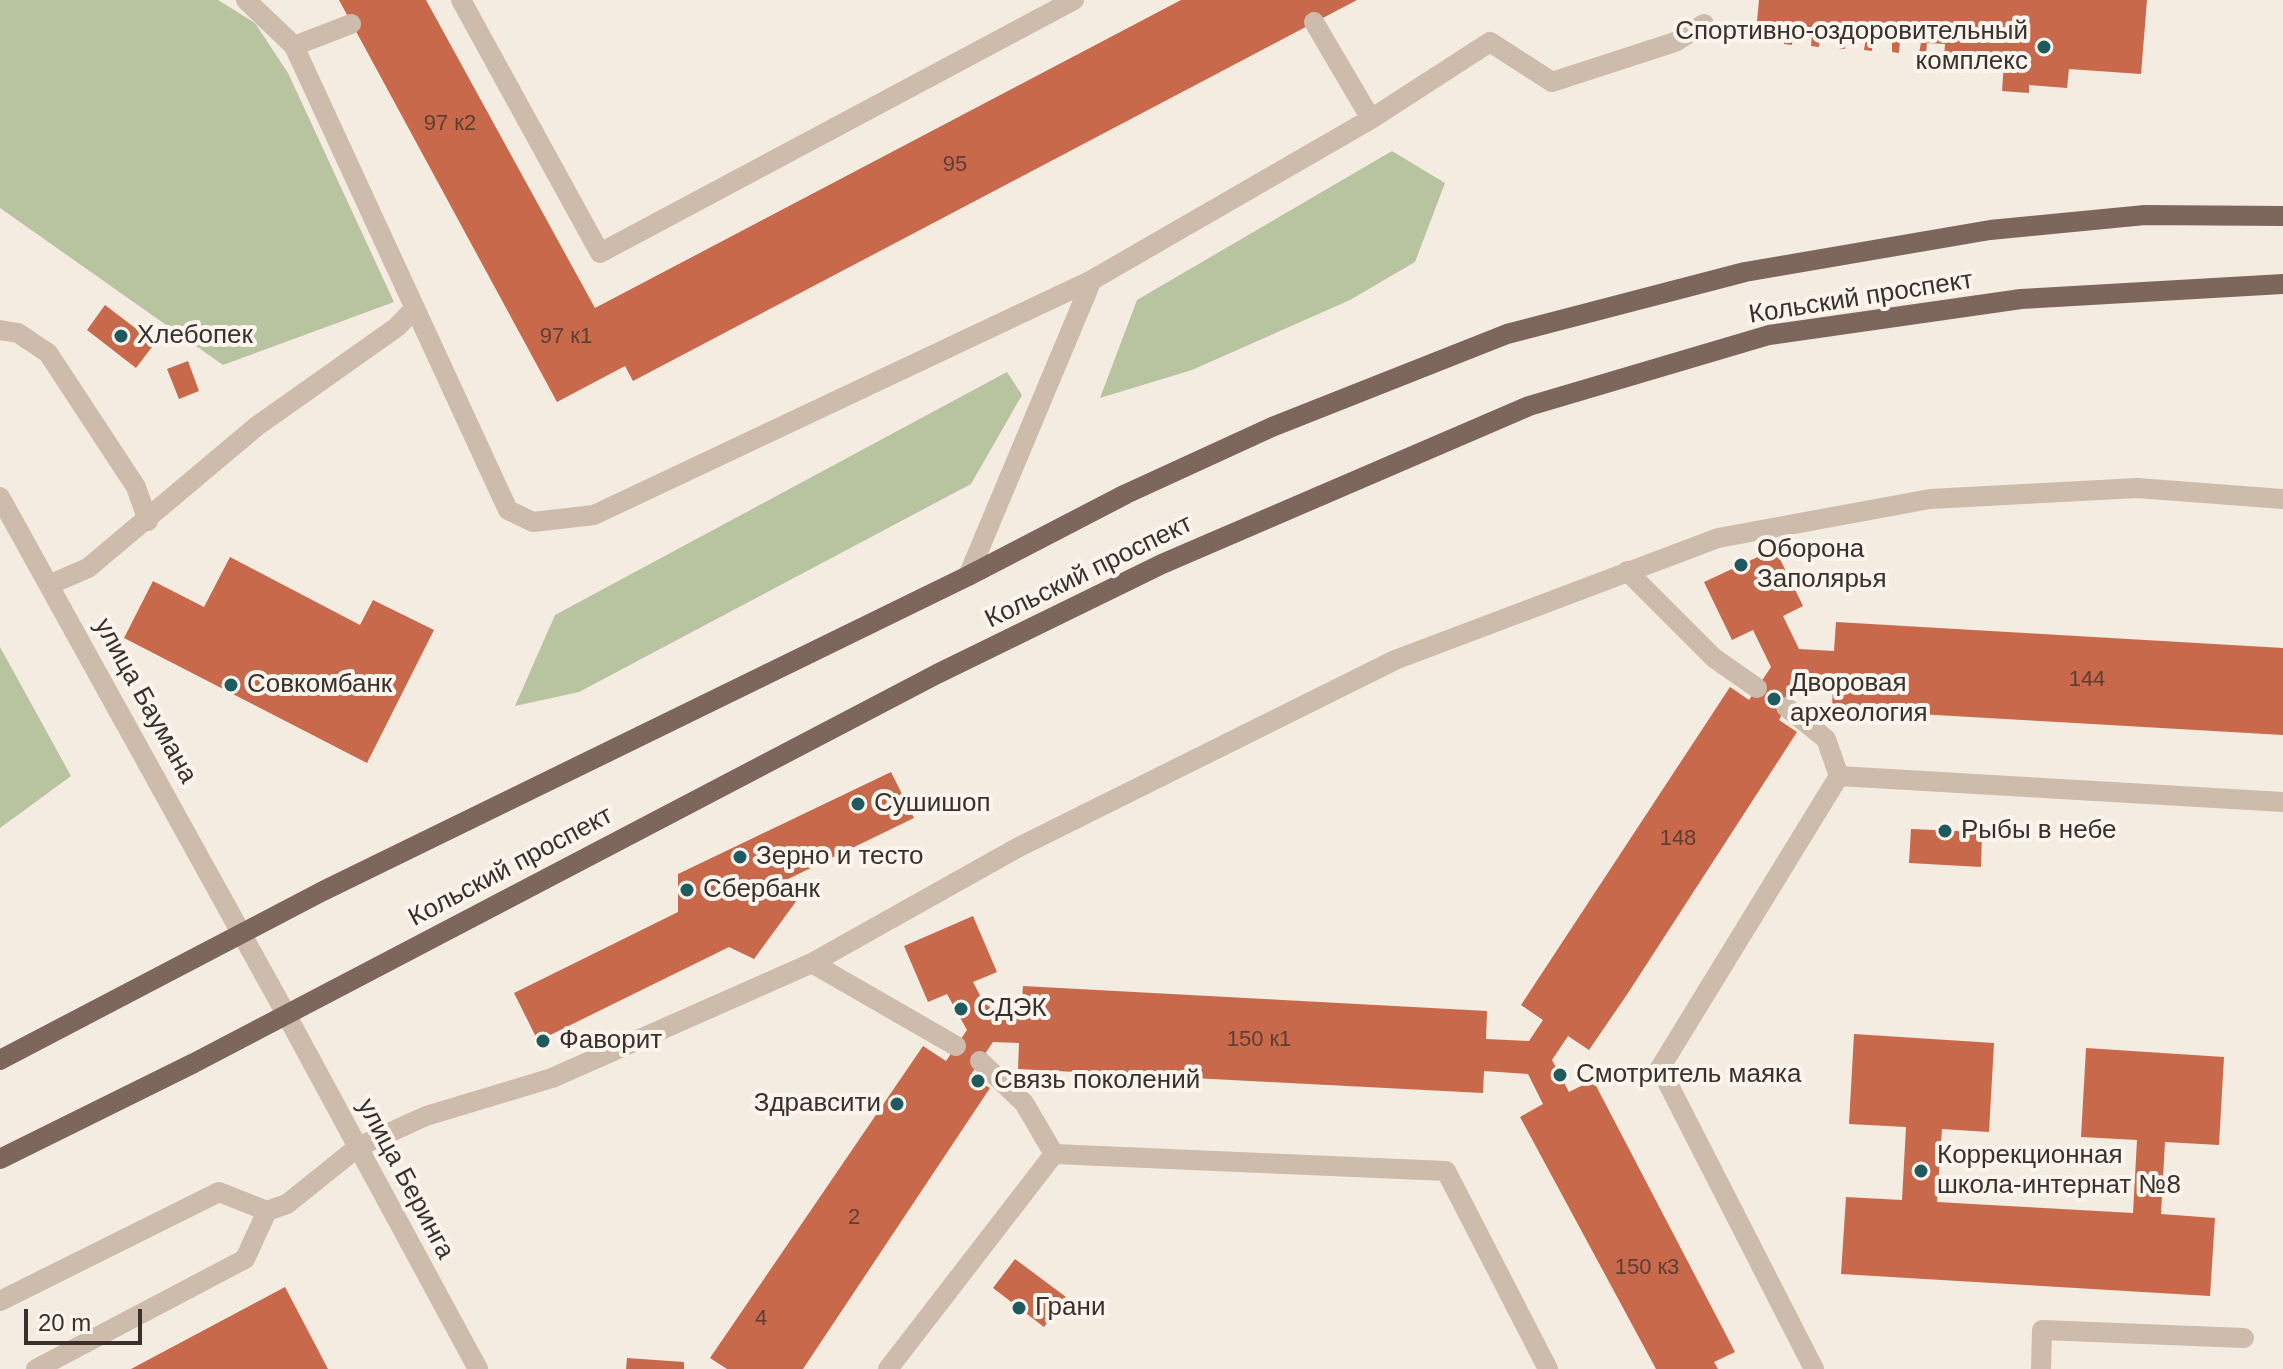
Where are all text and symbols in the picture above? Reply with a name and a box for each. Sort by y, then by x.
place label: Спортивно-оздоровительный комплекс [1675,16,2028,78]
marker: Спортивно-оздоровительный комплекс [2035,38,2053,56]
house number: 97 к2 [424,111,476,137]
house number: 95 [943,152,967,178]
street label: Кольский проспект [1747,265,1975,331]
place label: Хлебопек [137,320,253,352]
house number: 97 к1 [540,324,592,350]
marker: Хлебопек [112,327,130,345]
street label: Кольский проспект [980,508,1198,636]
place label: Оборона Заполярья [1757,534,1886,596]
marker: Оборона Заполярья [1732,556,1750,574]
street label: улица Баумана [87,613,203,789]
house number: 144 [2069,667,2105,693]
place label: Дворовая археология [1790,668,1928,730]
place label: Совкомбанк [247,669,392,701]
marker: Совкомбанк [222,676,240,694]
marker: Дворовая археология [1765,690,1783,708]
place label: Сушишоп [874,788,991,820]
marker: Сушишоп [849,795,867,813]
street label: Кольский проспект [404,800,618,934]
place label: Рыбы в небе [1961,815,2116,847]
marker: Рыбы в небе [1936,822,1954,840]
house number: 148 [1660,826,1696,852]
place label: Зерно и тесто [756,841,924,873]
marker: Зерно и тесто [731,848,749,866]
place label: Сбербанк [703,874,820,906]
marker: Сбербанк [678,881,696,899]
place label: СДЭК [977,993,1047,1025]
marker: СДЭК [952,1000,970,1018]
place label: Фаворит [559,1025,662,1057]
house number: 150 к1 [1227,1027,1291,1053]
marker: Фаворит [534,1032,552,1050]
place label: Смотритель маяка [1576,1059,1801,1091]
place label: Связь поколений [994,1065,1200,1097]
marker: Смотритель маяка [1551,1066,1569,1084]
marker: Связь поколений [969,1072,987,1090]
place label: Здравсити [754,1088,881,1120]
street label: улица Беринга [350,1094,460,1264]
marker: Здравсити [888,1095,906,1113]
place label: Коррекционная школа-интернат №8 [1937,1140,2181,1202]
marker: Коррекционная школа-интернат №8 [1912,1162,1930,1180]
house number: 2 [848,1205,860,1231]
house number: 150 к3 [1615,1255,1679,1281]
place label: Грани [1035,1292,1105,1324]
scale bar [28,1293,146,1343]
marker: Грани [1010,1299,1028,1317]
house number: 4 [755,1306,767,1332]
text: 20 m [38,1309,91,1336]

